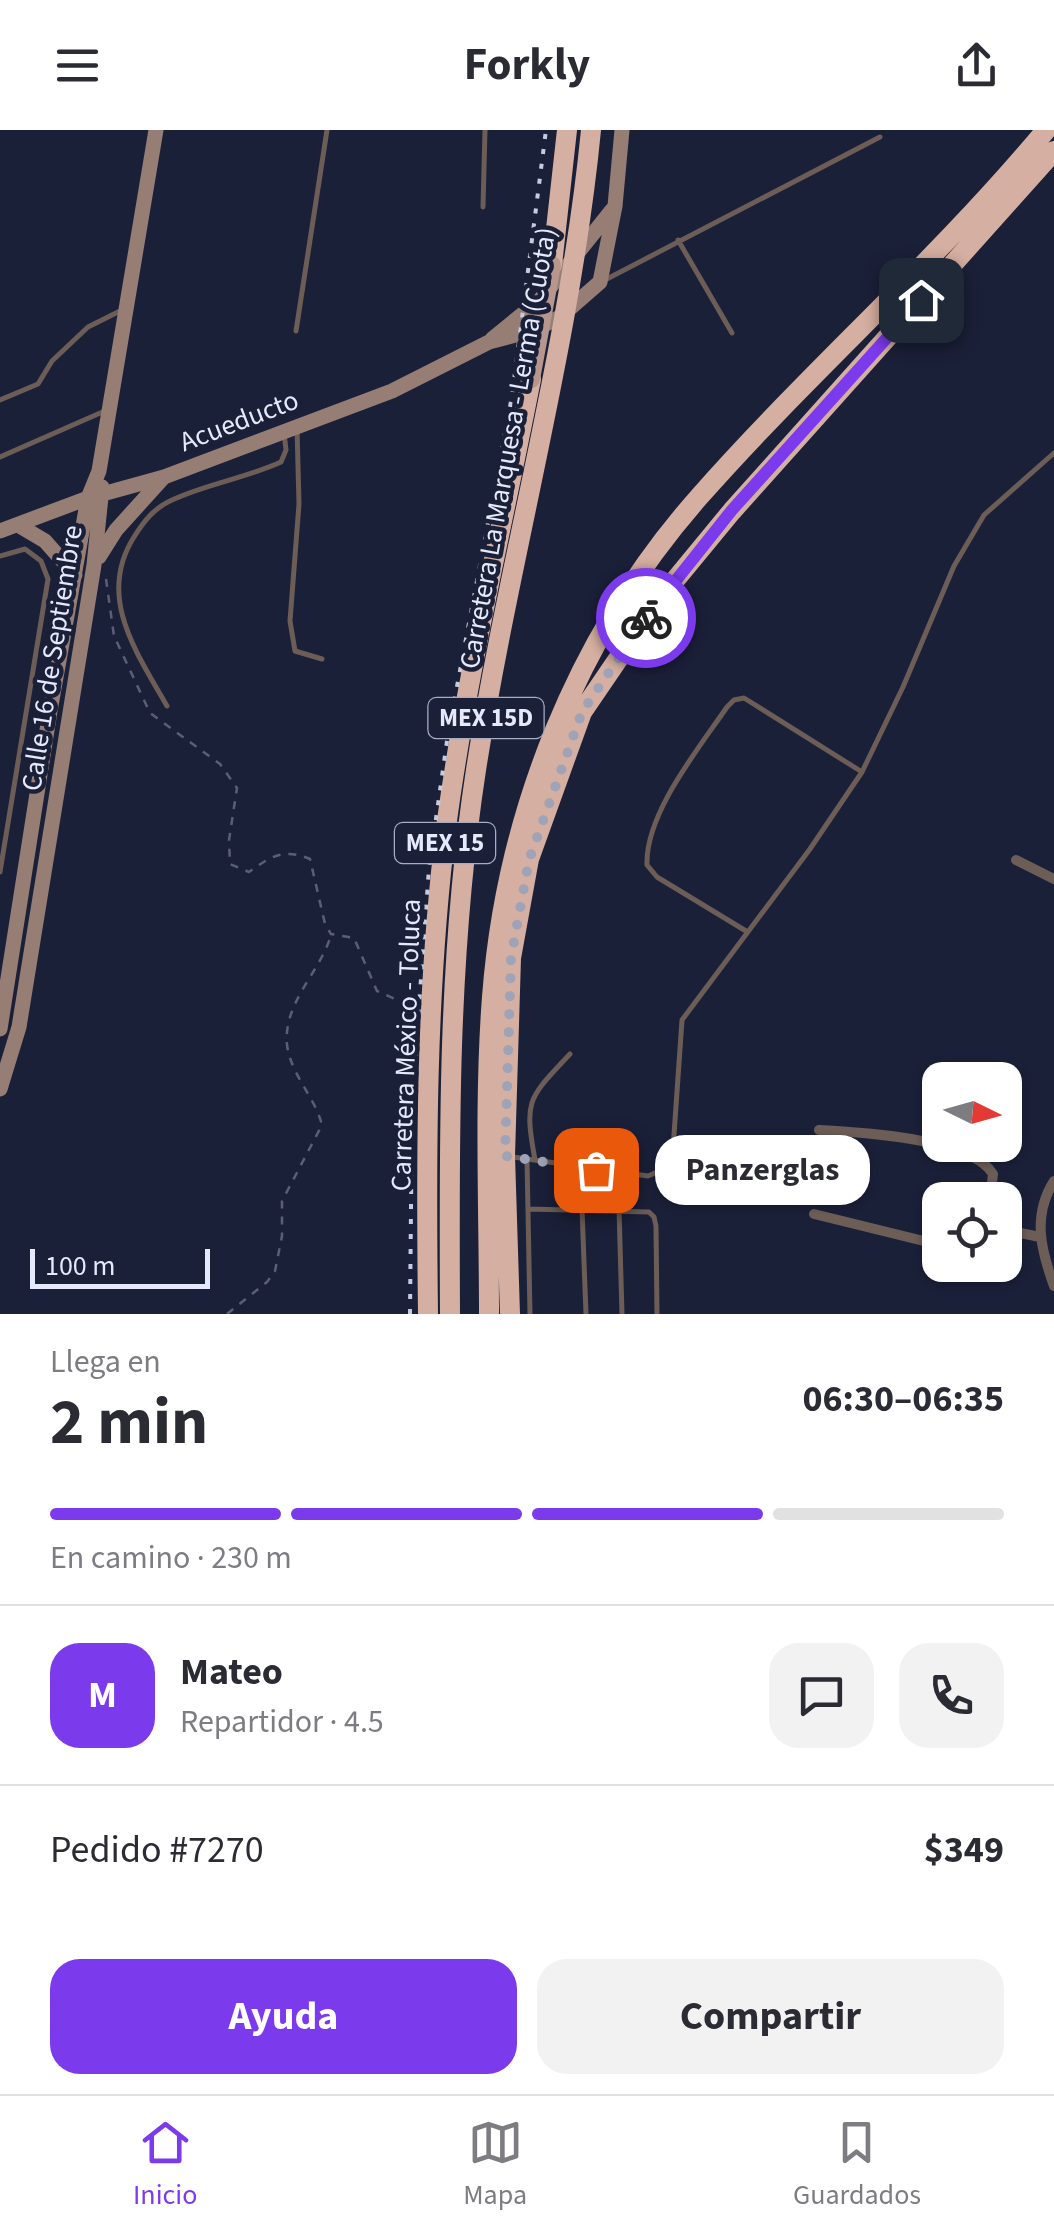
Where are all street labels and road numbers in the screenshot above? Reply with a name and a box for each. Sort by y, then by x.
street label: Carretera La Marquesa - Lerma (Cuota) [449,224,567,672]
street label: Acueducto [174,380,304,462]
street label: Calle 16 de Septiembre [11,522,93,794]
road number: MEX 15D [428,698,544,738]
road number: MEX 15 [395,823,495,863]
street label: Carretera México - Toluca [381,898,431,1192]

